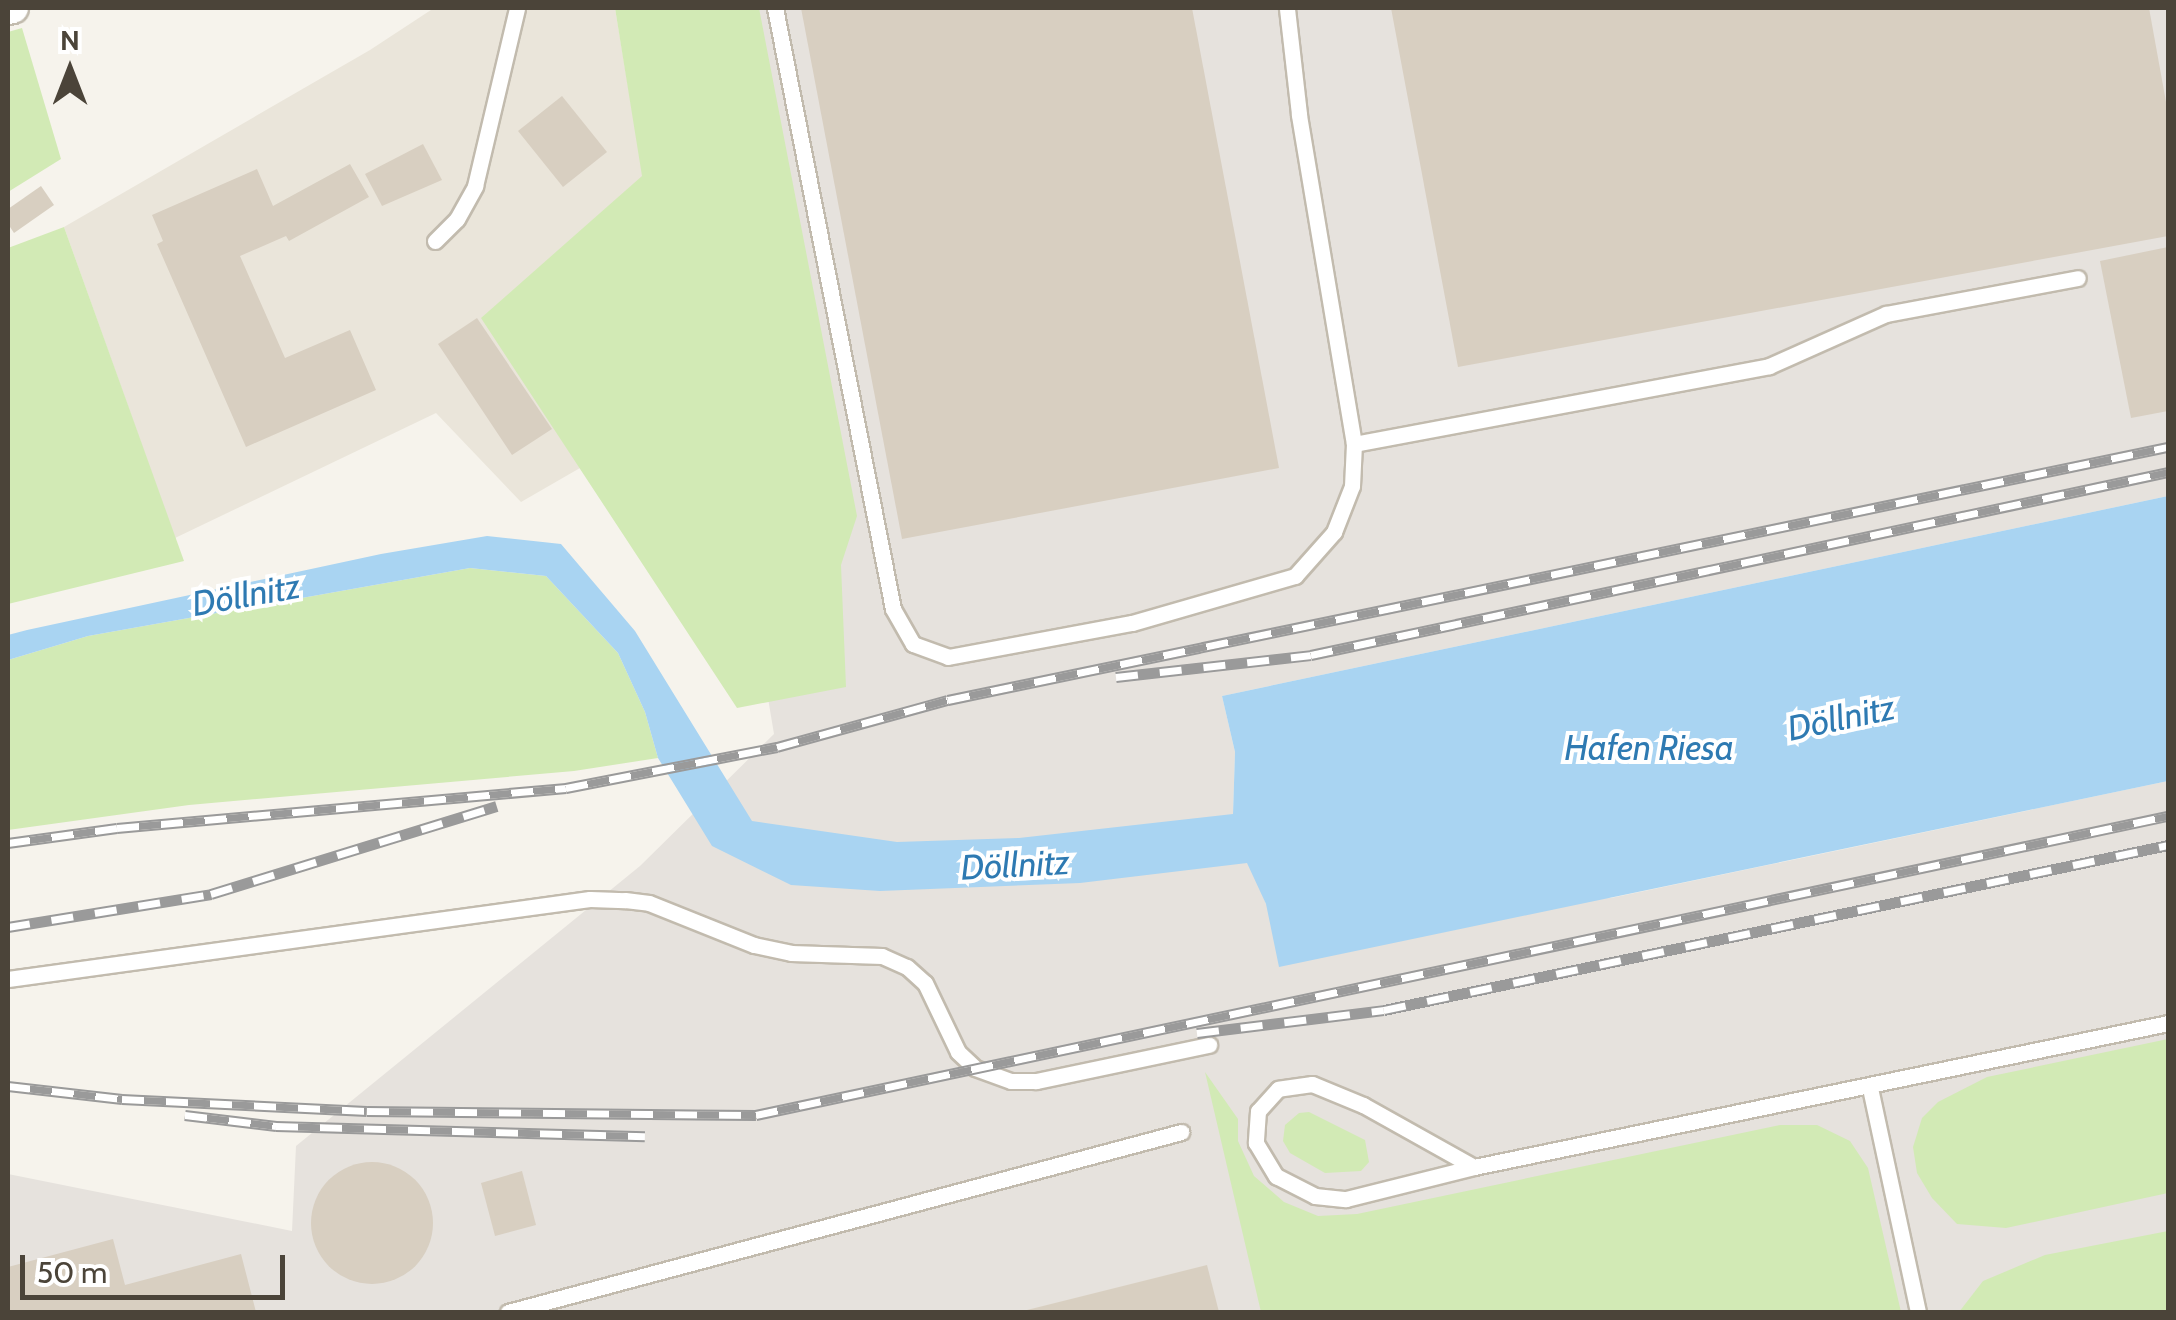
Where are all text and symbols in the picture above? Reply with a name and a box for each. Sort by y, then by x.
north arrow [20,20,120,120]
text: N [60,23,80,57]
water label: Döllnitz [189,565,303,625]
water label: Döllnitz [1783,686,1899,750]
water label: Hafen Riesa [1564,727,1734,769]
water label: Döllnitz [959,841,1071,889]
scale bar [25,1235,290,1297]
text: 50 m [37,1254,107,1291]

